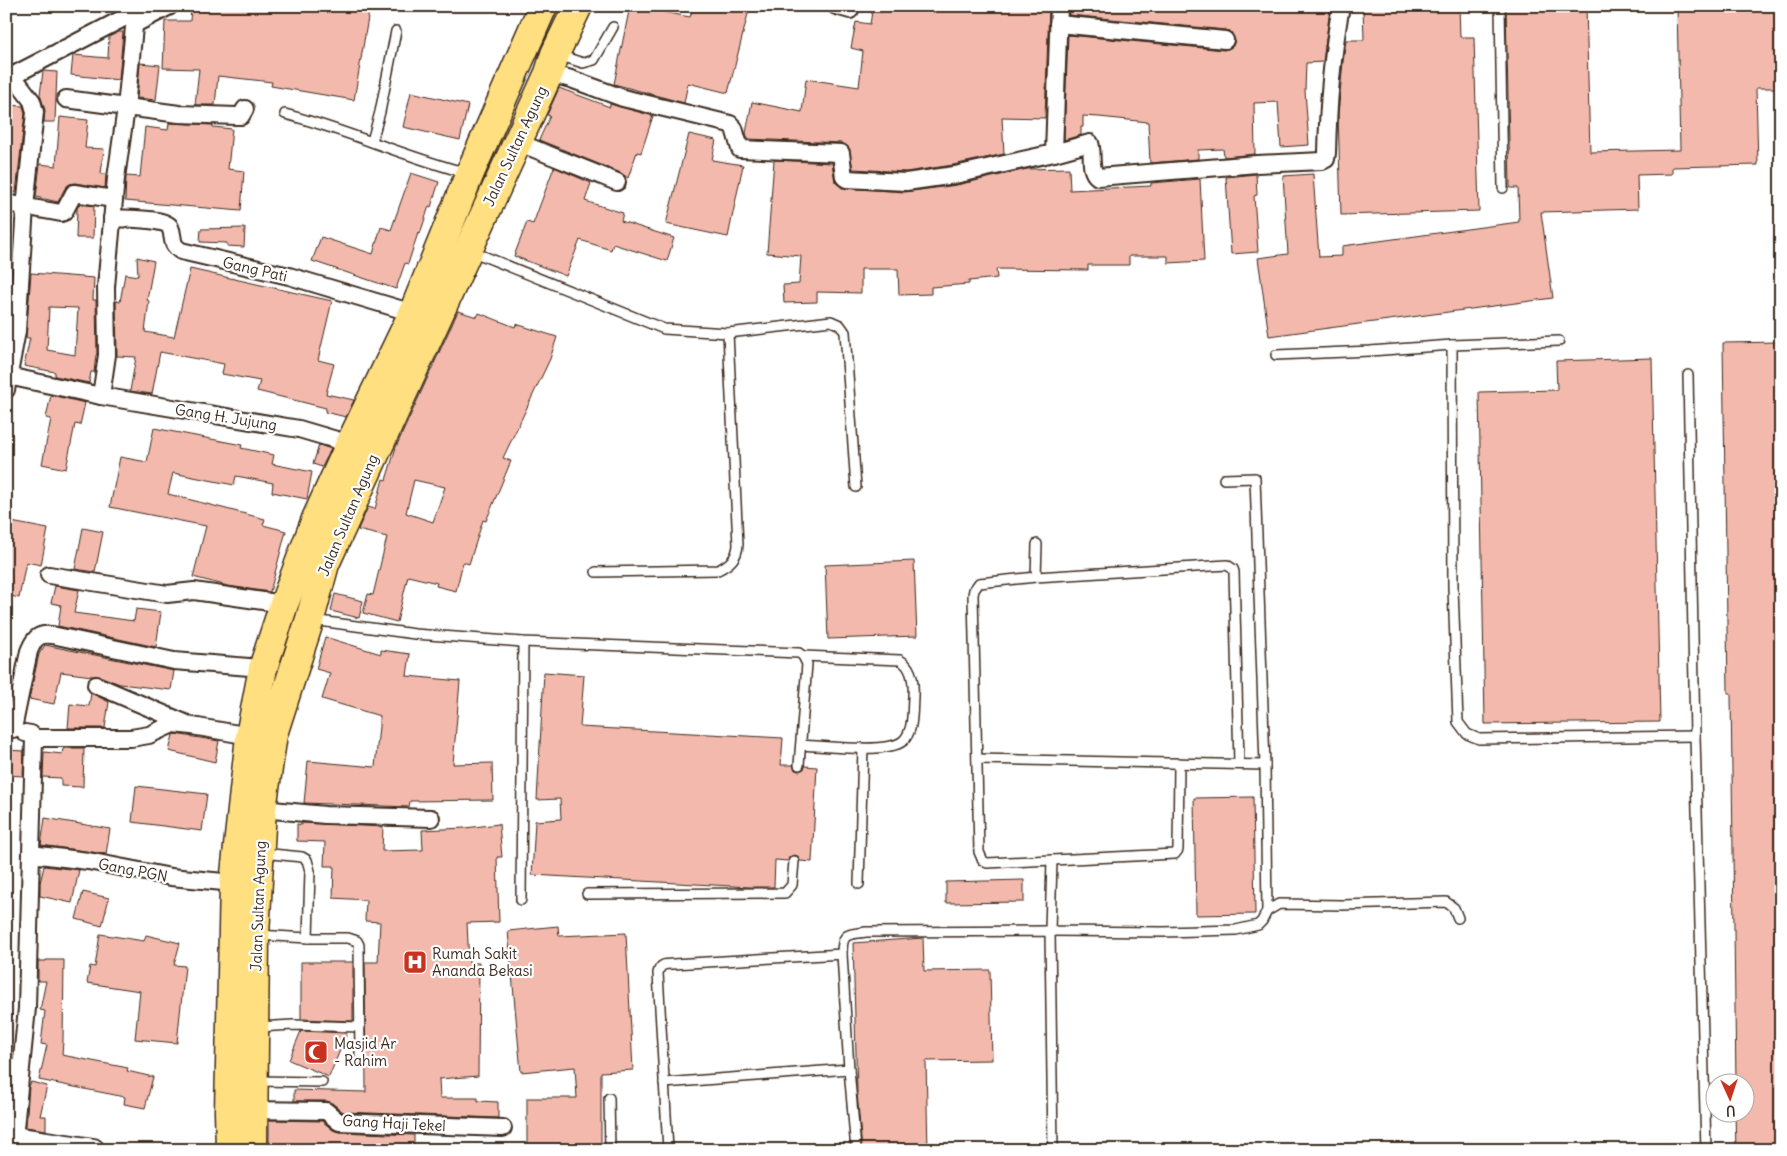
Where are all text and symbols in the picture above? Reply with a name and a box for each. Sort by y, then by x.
street label: Jalan Sultan Agung [479,83,551,209]
street label: Gang Pati [221,252,289,286]
street label: Gang H. Jujung [174,400,278,434]
street label: Jalan Sultan Agung [314,451,382,579]
street label: Jalan Sultan Agung [246,840,270,972]
street label: Gang PGN [97,854,169,886]
place label: Rumah Sakit Ananda Bekasi [432,944,533,980]
hospital icon: Rumah Sakit Ananda Bekasi [402,949,428,975]
place label: Masjid Ar - Rahim [334,1034,396,1070]
mosque icon: Masjid Ar - Rahim [303,1039,329,1065]
north arrow [1704,1074,1754,1124]
text: U [1725,1102,1736,1120]
street label: Gang Haji Tekel [342,1111,446,1135]

